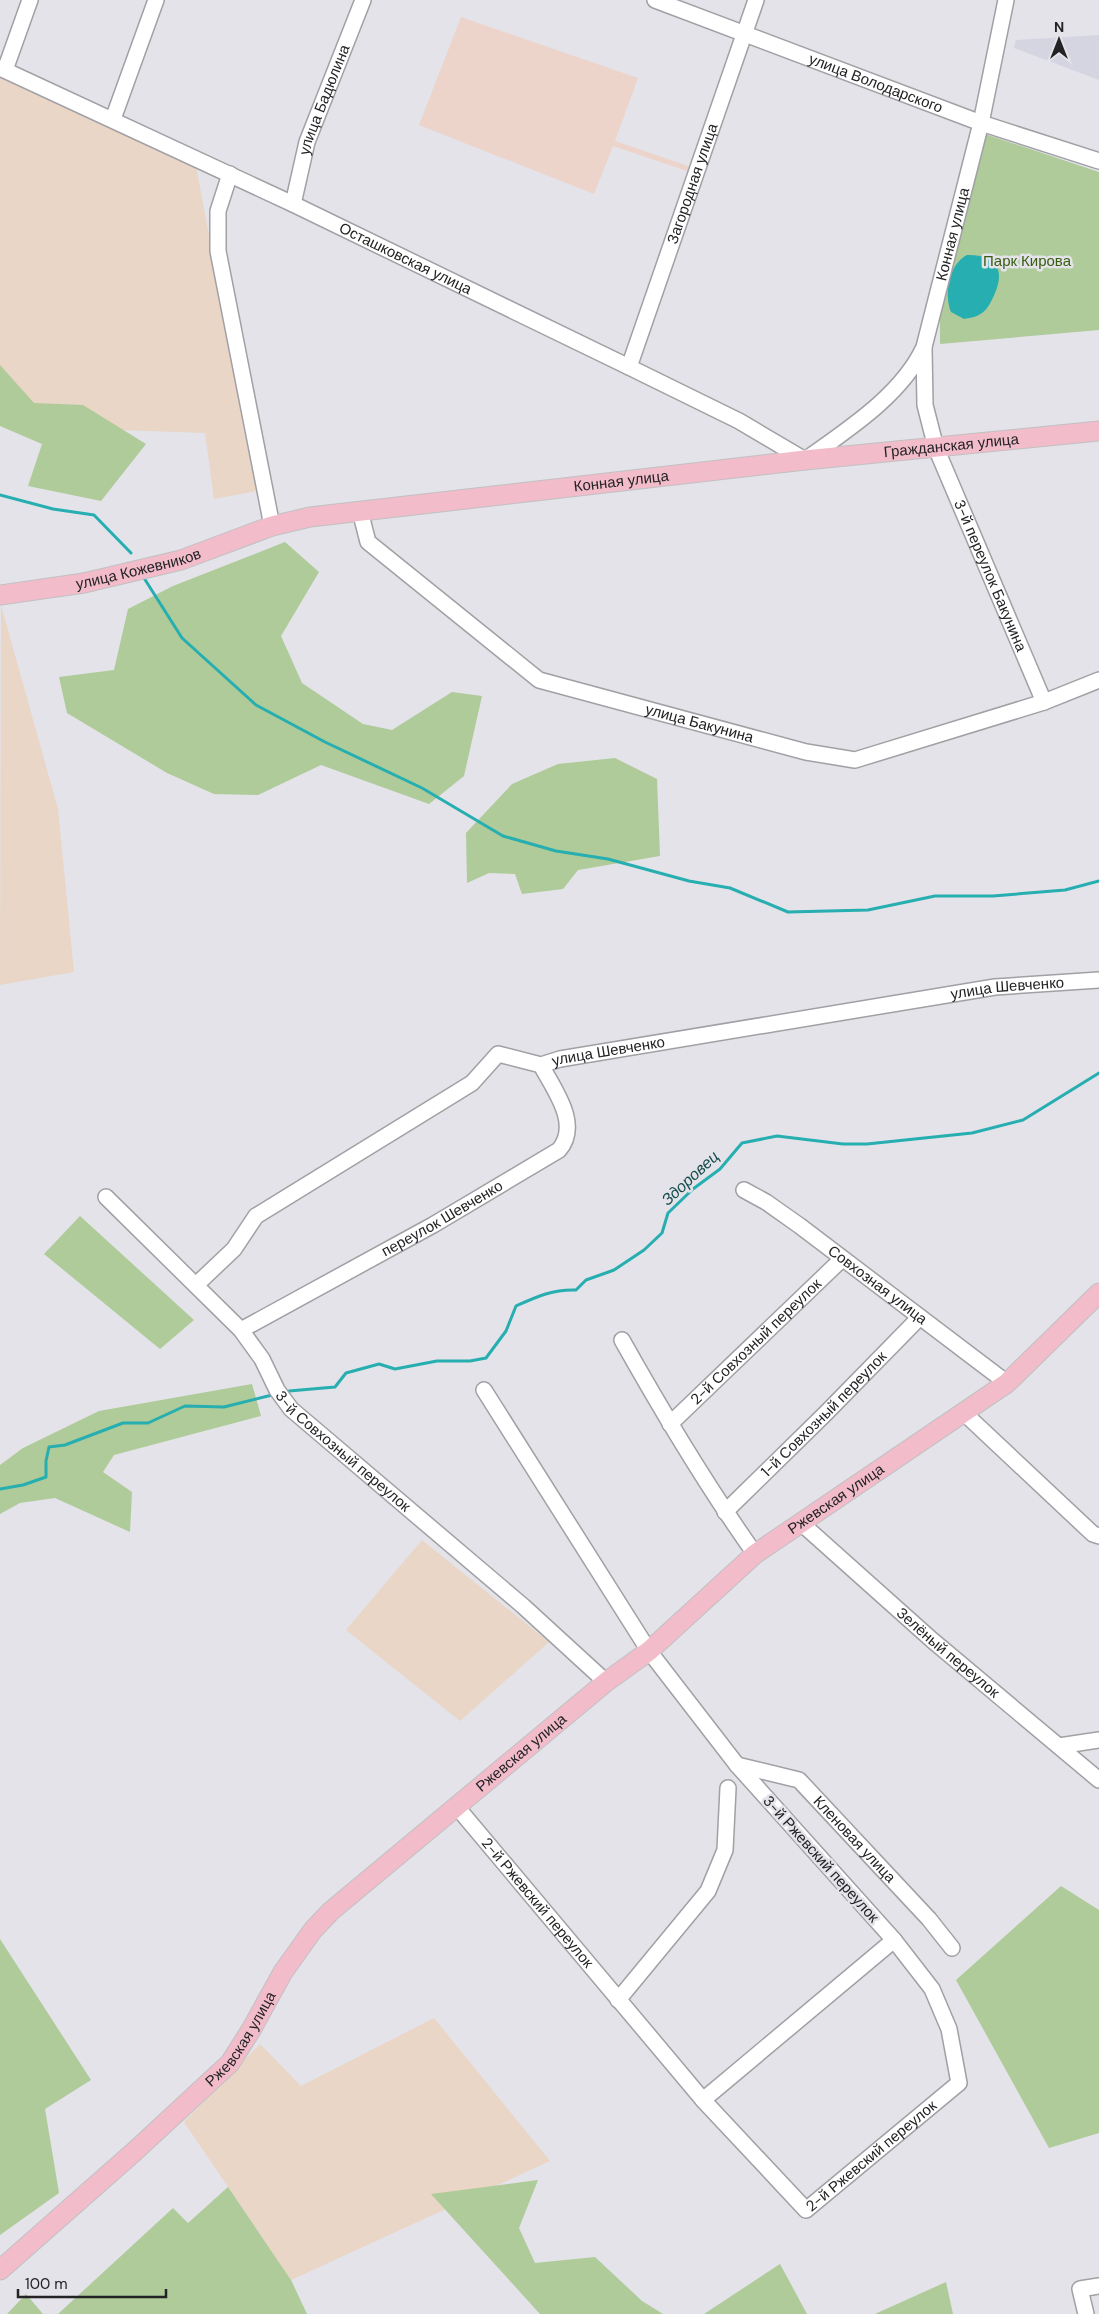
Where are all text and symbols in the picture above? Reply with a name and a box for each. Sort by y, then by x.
north arrow [1034,15,1084,65]
text: N [1054,18,1064,36]
street label: улица Бадюлина [294,41,355,157]
street label: улица Володарского [806,49,946,118]
street label: Загородная улица [662,120,723,247]
street label: Конная улица [931,185,974,283]
street label: Осташковская улица [336,218,476,300]
park label: Парк Кирова [983,251,1072,271]
street label: Гражданская улица [883,429,1020,462]
street label: Конная улица [573,466,670,497]
street label: 3-й переулок Бакунина [949,497,1032,655]
street label: улица Кожевников [75,543,204,594]
street label: улица Бакунина [643,699,756,748]
street label: улица Шевченко [949,972,1065,1004]
street label: улица Шевченко [549,1032,666,1071]
water label: Здоровец [657,1146,723,1210]
street label: переулок Шевченко [378,1176,507,1261]
street label: Совхозная улица [824,1241,932,1329]
street label: 2-й Совхозный переулок [686,1274,826,1409]
street label: 1-й Совхозный переулок [756,1347,891,1481]
street label: 3-й Совхозный переулок [271,1387,415,1516]
street label: Ржевская улица [784,1459,889,1539]
street label: Зелёный переулок [892,1603,1004,1703]
street label: Ржевская улица [472,1709,571,1796]
street label: 3-й Ржевский переулок [759,1791,884,1927]
street label: Кленовая улица [809,1792,900,1888]
street label: 2-й Ржевский переулок [477,1833,598,1972]
street label: Ржевская улица [201,1987,281,2091]
street label: 2-й Ржевский переулок [802,2095,941,2216]
scale bar [18,2266,165,2298]
text: 100 m [25,2274,68,2294]

